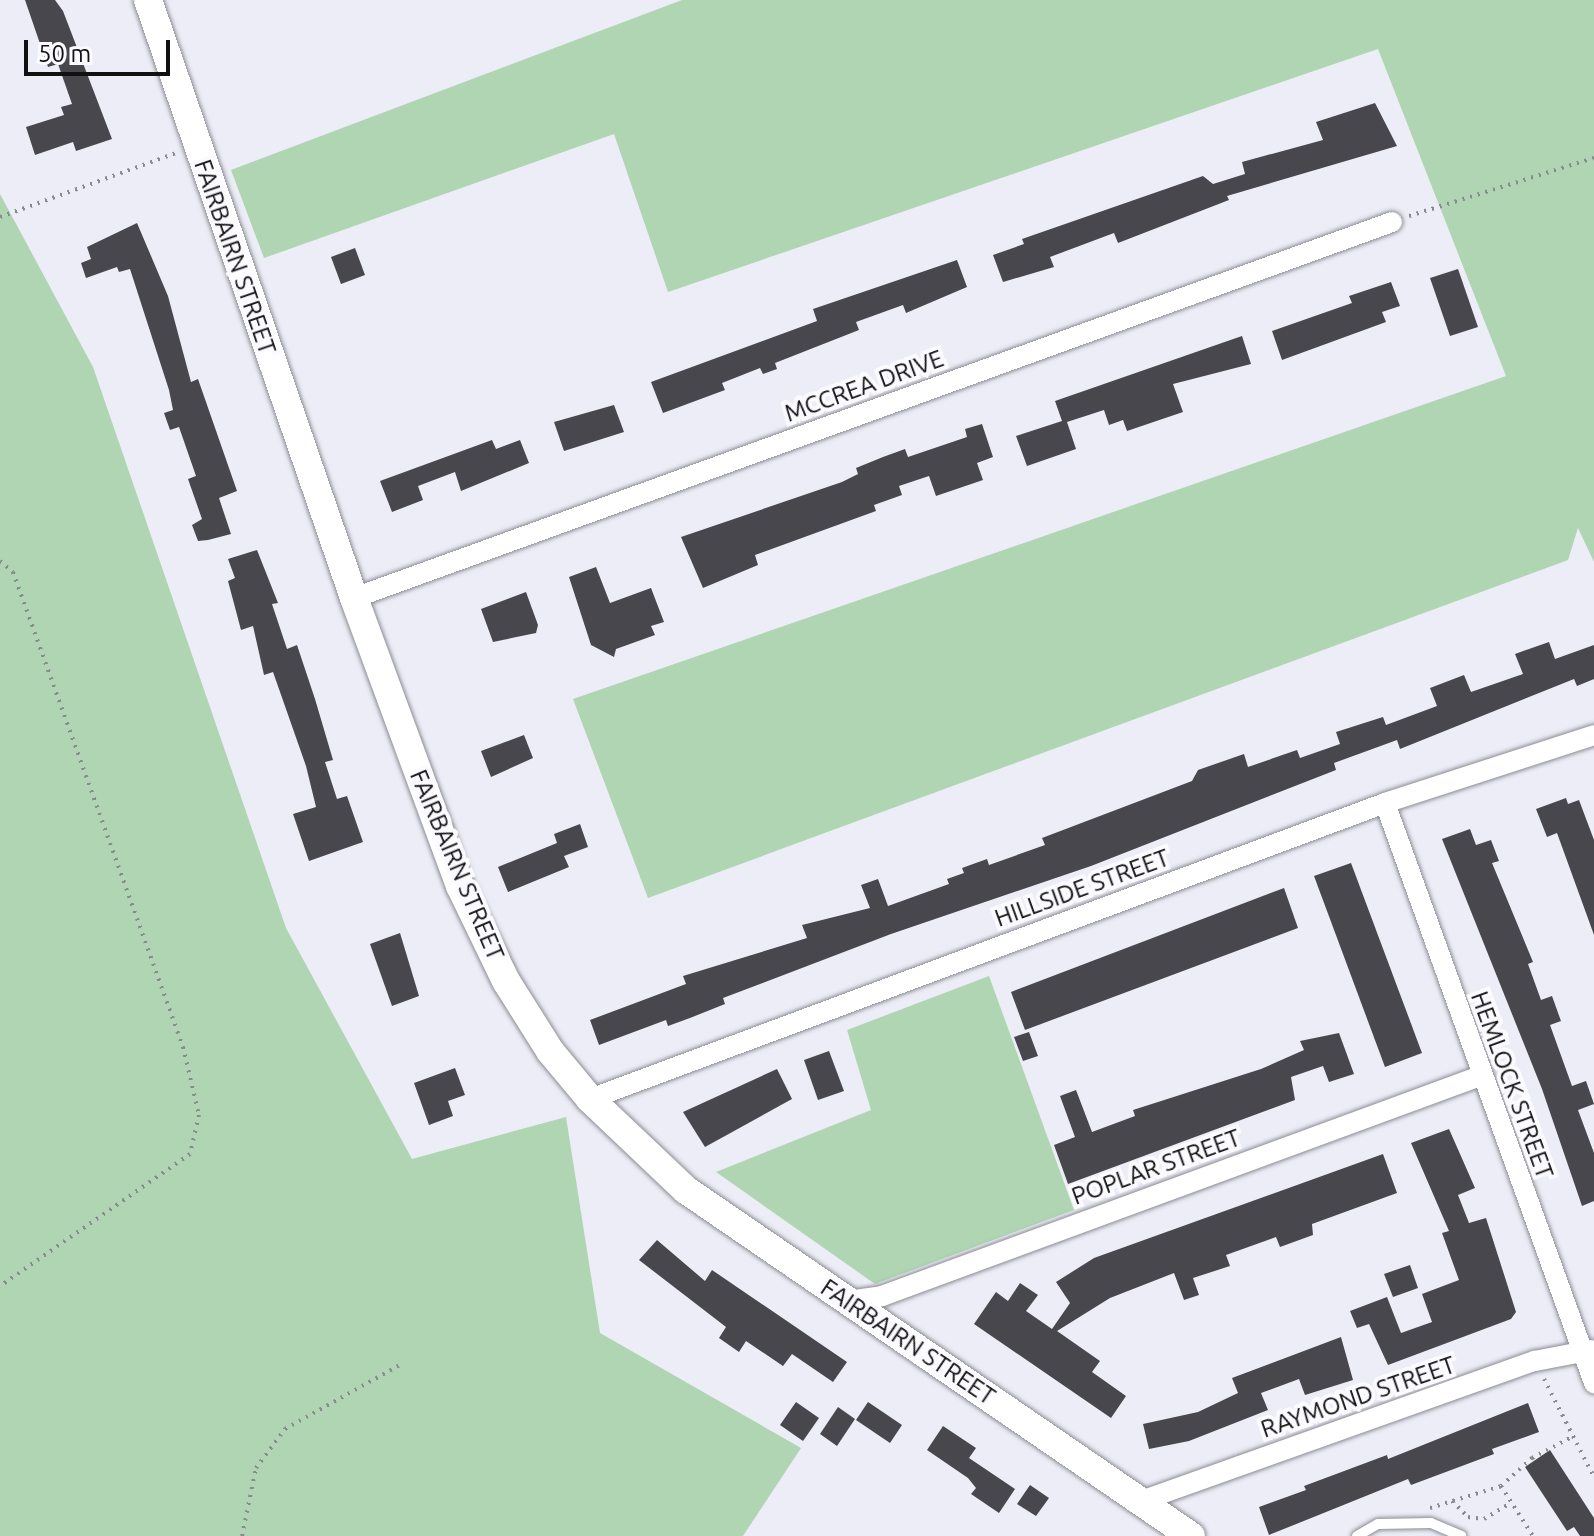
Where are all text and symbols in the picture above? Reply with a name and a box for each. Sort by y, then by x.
scale bar [28,24,174,74]
text: 50 m [38,40,91,67]
street label: FAIRBAIRN STREET [188,156,282,358]
street label: MCCREA DRIVE [781,344,947,428]
street label: FAIRBAIRN STREET [404,765,510,965]
street label: HILLSIDE STREET [991,843,1173,933]
street label: HEMLOCK STREET [1465,987,1559,1183]
street label: POPLAR STREET [1068,1123,1244,1211]
street label: FAIRBAIRN STREET [815,1273,1001,1411]
street label: RAYMOND STREET [1257,1350,1459,1444]

